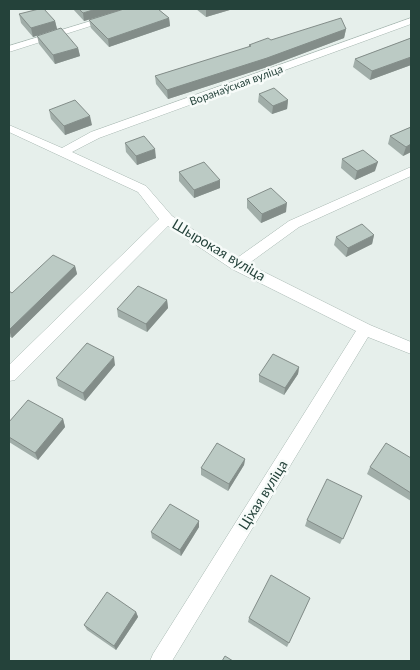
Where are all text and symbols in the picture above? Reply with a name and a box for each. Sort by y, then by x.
street label: Воранаўская вуліца [187,62,284,107]
street label: Шырокая вуліца [170,215,269,284]
street label: Ціхая вуліца [234,457,291,533]

